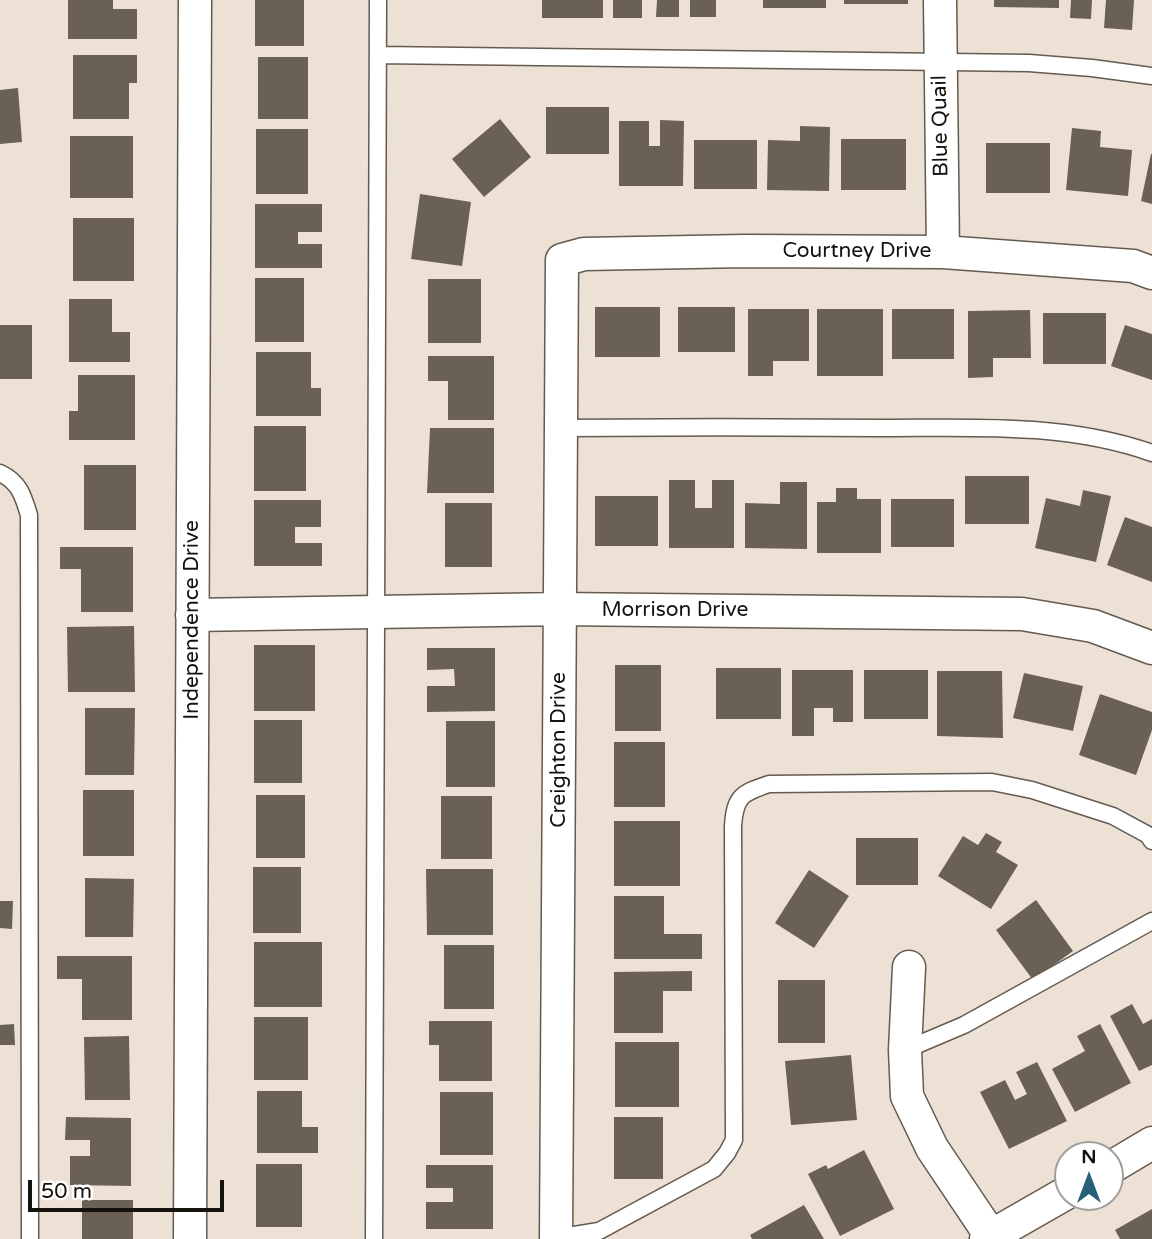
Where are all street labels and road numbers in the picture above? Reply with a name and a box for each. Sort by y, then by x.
street label: Blue Quail [928,75,954,177]
street label: Courtney Drive [783,238,931,264]
street label: Independence Drive [179,520,205,720]
street label: Morrison Drive [602,597,748,623]
street label: Creighton Drive [546,672,572,828]

